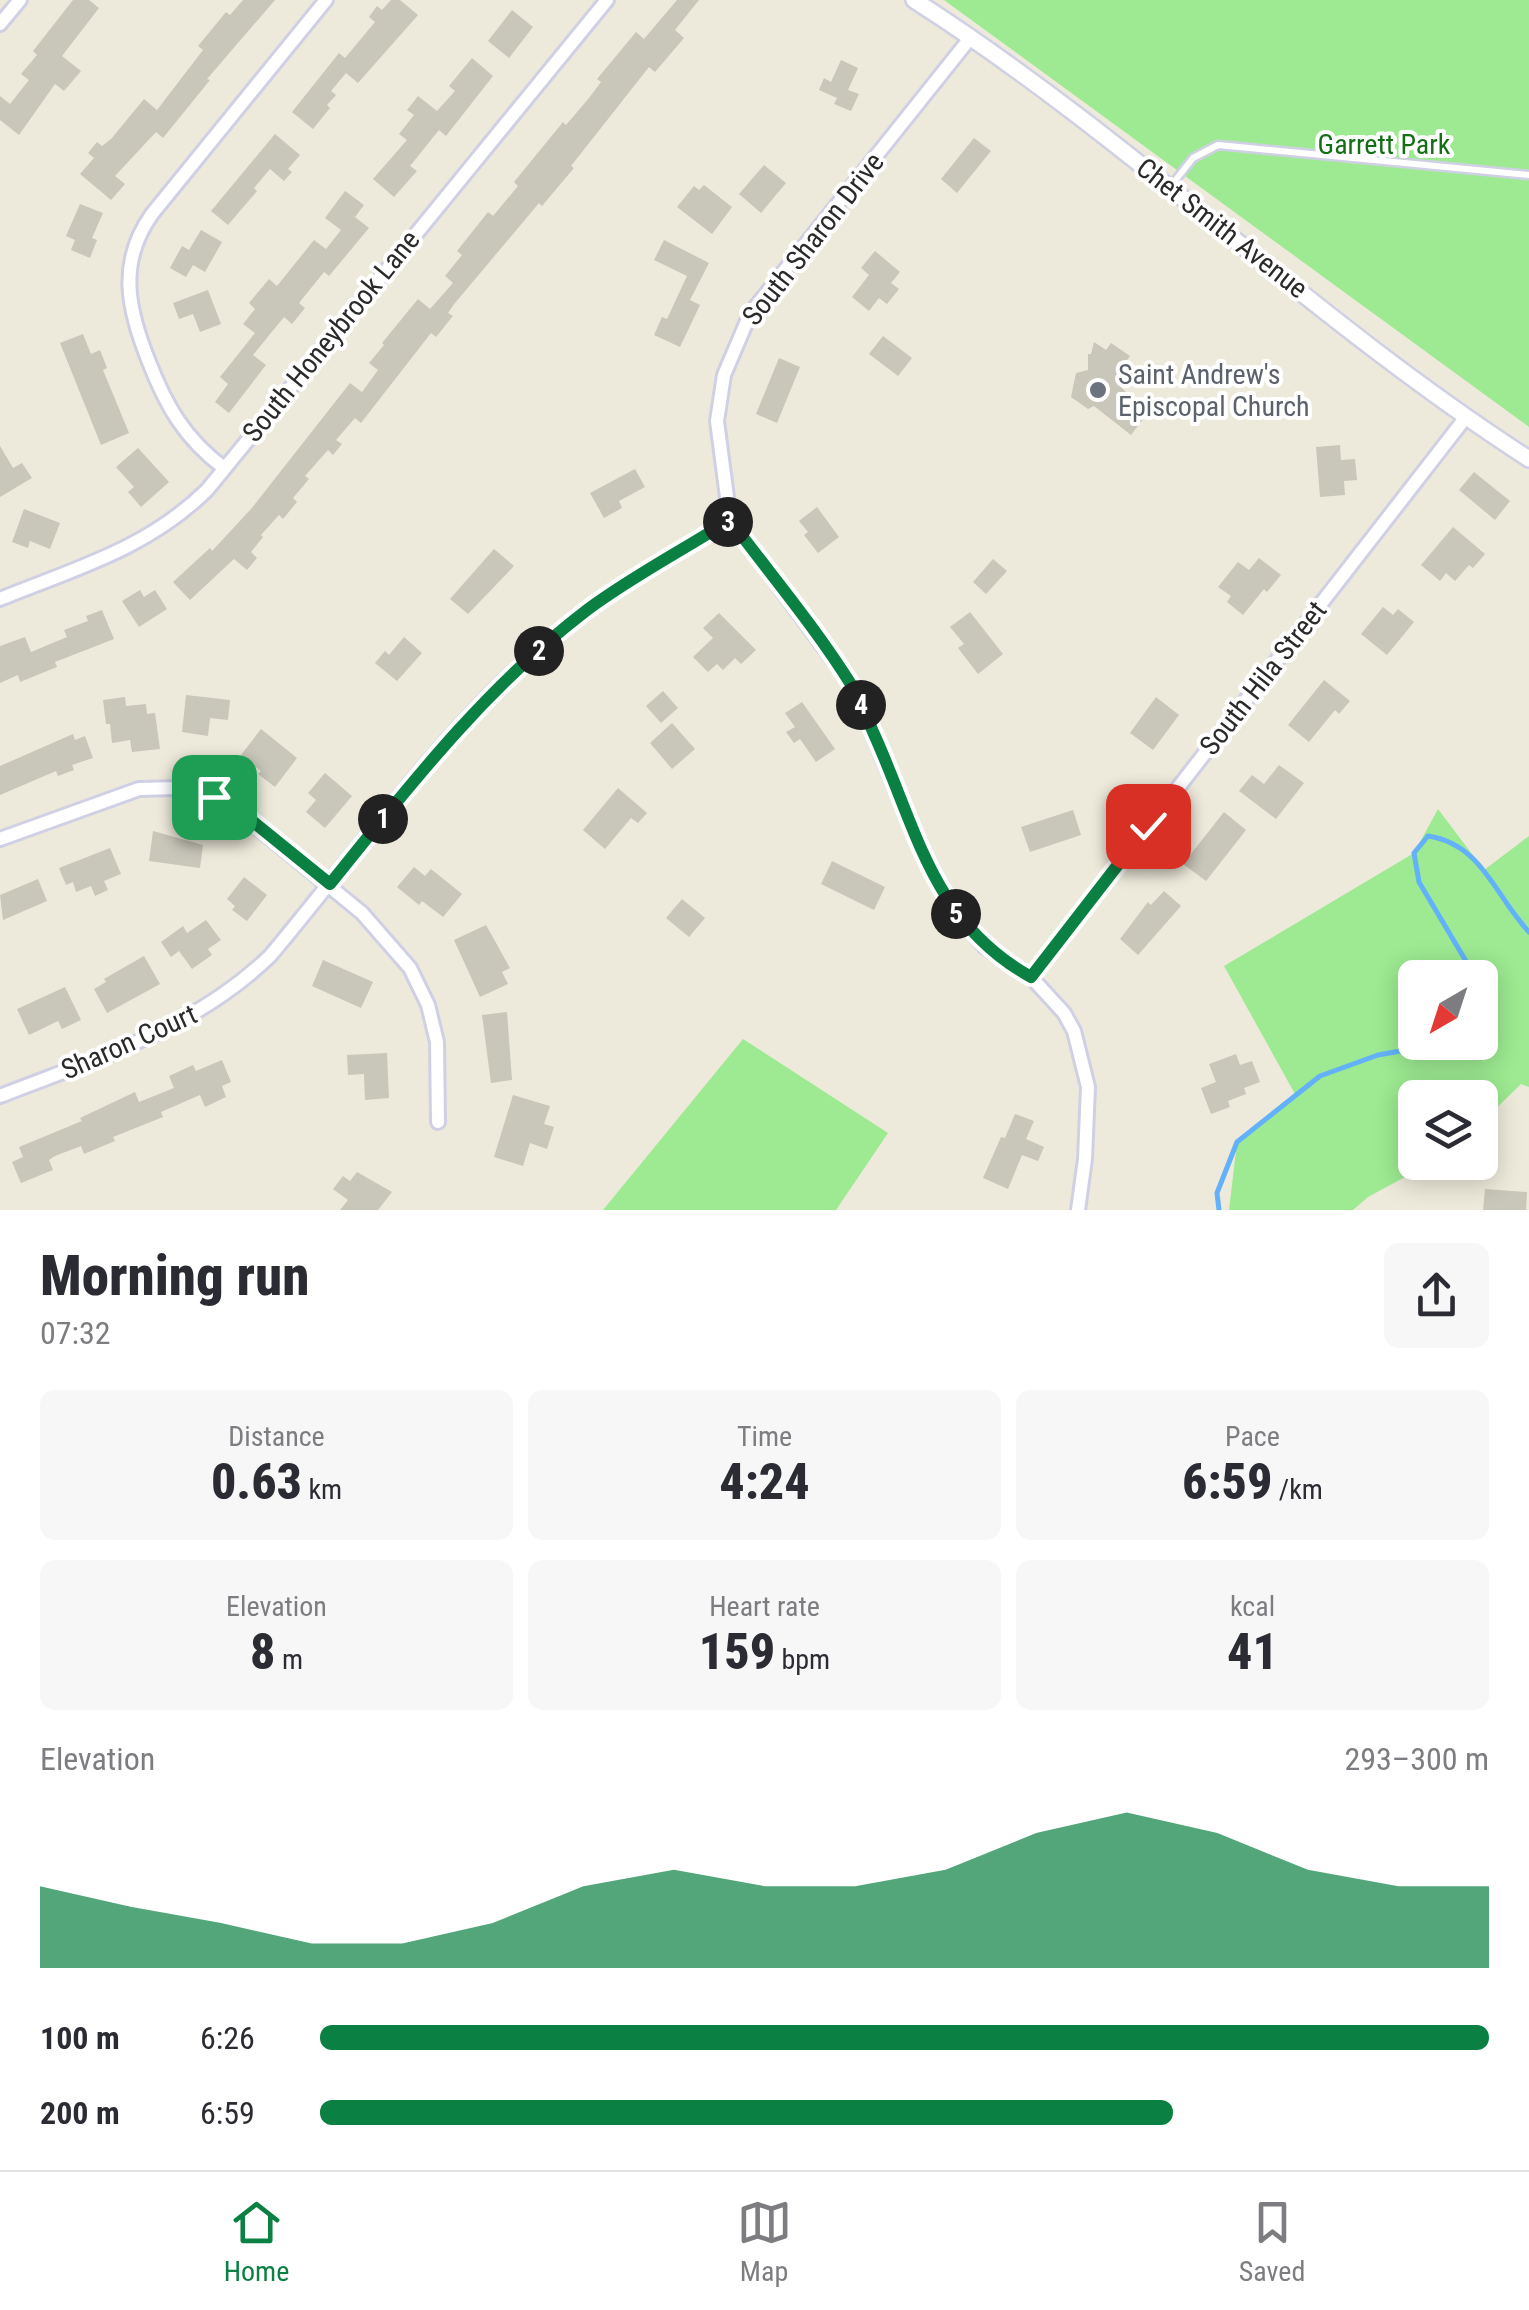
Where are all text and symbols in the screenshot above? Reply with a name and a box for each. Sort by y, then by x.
park label: Garrett Park [1318,128,1451,161]
street label: South Sharon Drive [735,146,891,332]
street label: Chet Smith Avenue [1130,151,1314,305]
street label: South Honeybrook Lane [236,224,426,448]
place label: Saint Andrew's Episcopal Church [1118,358,1310,423]
marker: Saint Andrew's Episcopal Church [1087,379,1109,401]
pin: 3 [703,497,753,547]
text: 3 [721,505,735,538]
street label: South Hila Street [1193,595,1333,761]
pin: 2 [514,626,564,676]
text: 2 [532,634,546,667]
pin: 4 [836,680,886,730]
text: 4 [854,688,868,721]
pin [172,755,257,840]
icon: arrive [187,770,242,825]
pin [1106,784,1191,869]
pin: 1 [358,794,408,844]
icon: check [1121,799,1176,854]
text: 1 [376,802,390,835]
pin: 5 [931,889,981,939]
text: 5 [949,897,963,930]
north arrow [1398,960,1498,1060]
map controls [1398,960,1498,1180]
street label: Sharon Court [56,997,202,1087]
button: layers [1398,1080,1498,1180]
button: share [1384,1243,1489,1348]
text: Morning run [40,1244,309,1308]
text: 07:32 [40,1314,111,1352]
text: Distance [228,1420,325,1453]
text: Time [737,1420,792,1453]
text: Pace [1225,1420,1280,1453]
text: 0.63 [211,1453,302,1511]
text: 4:24 [719,1453,810,1511]
text: 6:59 [1182,1453,1272,1511]
text: km [302,1473,342,1506]
text: /km [1272,1473,1323,1506]
text: Elevation [226,1590,327,1623]
text: Heart rate [709,1590,820,1623]
text: kcal [1230,1590,1275,1623]
text: 8 [250,1623,275,1681]
text: 159 [699,1623,775,1681]
text: 41 [1227,1623,1278,1681]
text: m [275,1643,303,1676]
text: bpm [775,1643,830,1676]
text: Elevation [40,1740,155,1778]
text: 293–300 m [1344,1740,1489,1778]
text: 100 m [40,2019,120,2057]
text: 6:26 [200,2019,255,2057]
text: 200 m [40,2094,120,2132]
text: 6:59 [200,2094,255,2132]
tab: Home [224,2195,289,2288]
tab: Map [737,2195,792,2288]
tab: Saved [1239,2195,1305,2288]

